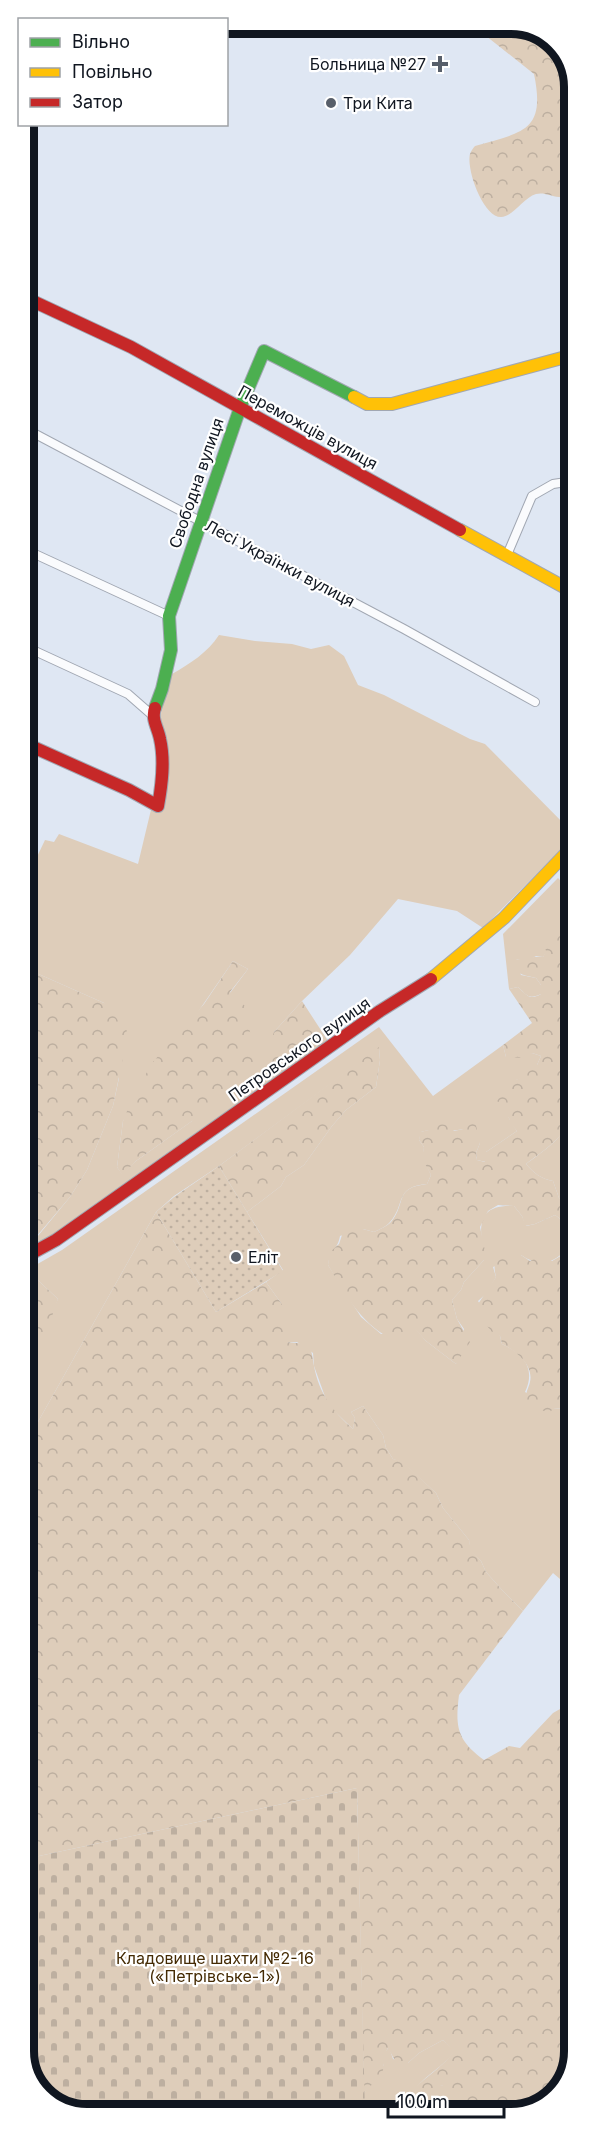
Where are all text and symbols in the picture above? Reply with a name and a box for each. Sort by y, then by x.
legend [18,18,228,126]
text: Вільно [72,31,130,52]
place label: Больница №27 [310,54,426,74]
marker: Больница №27 [431,55,449,73]
text: Повільно [72,61,153,82]
text: Затор [72,91,123,112]
place label: Три Кита [343,93,413,113]
marker: Три Кита [324,96,338,110]
street label: Переможців вулиця [235,380,381,474]
street label: Свободна вулиця [164,415,228,551]
street label: Лесі Українки вулиця [202,515,358,611]
street label: Петровського вулиця [224,992,374,1106]
place label: Еліт [248,1247,279,1267]
marker: Еліт [229,1250,243,1264]
park label: Кладовище шахти №2-16 («Петрівське-1») [116,1948,314,1986]
scale bar [388,2081,504,2119]
text: 100 m [397,2091,448,2112]

